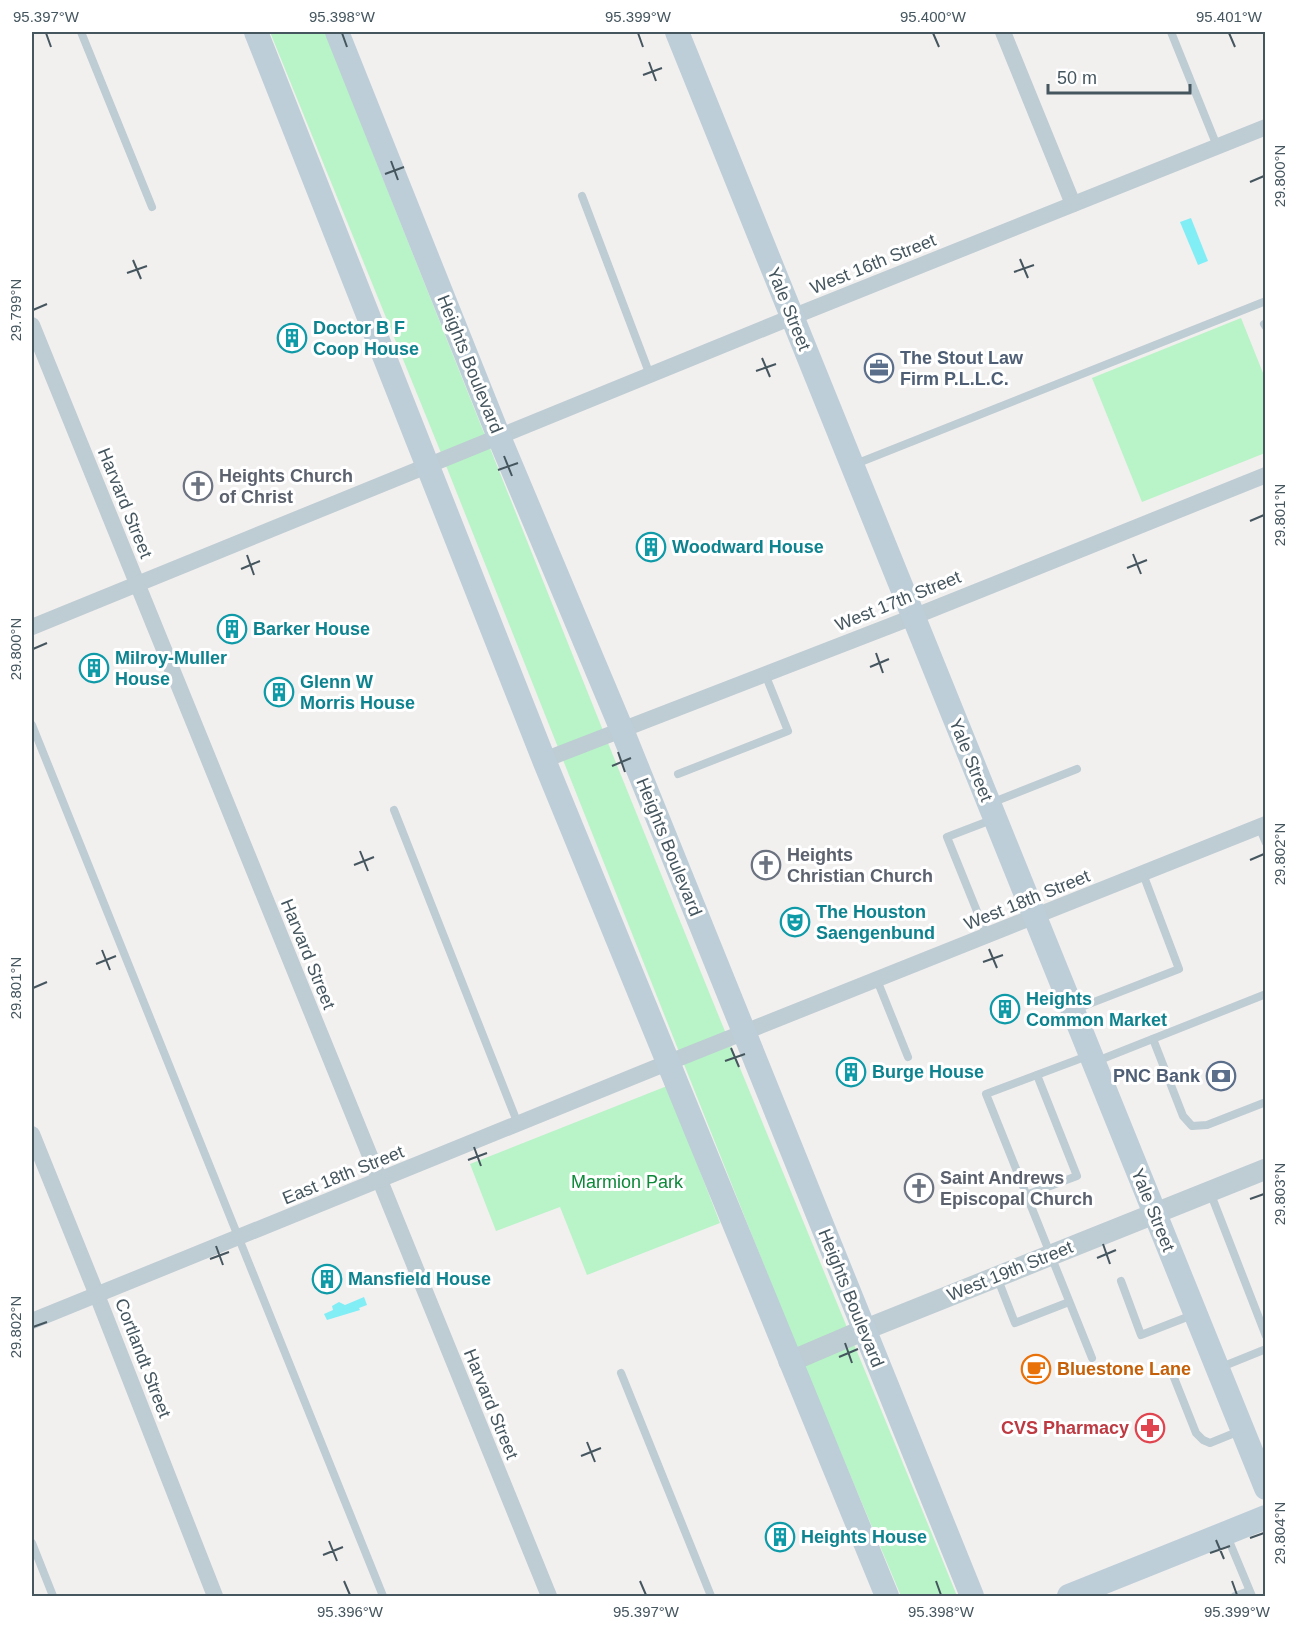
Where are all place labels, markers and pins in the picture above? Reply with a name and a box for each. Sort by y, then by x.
place label: Doctor B F Coop House [313,318,419,359]
building icon: Doctor B F Coop House [276,322,308,354]
place label: The Stout Law Firm P.L.L.C. [900,348,1024,389]
office icon: The Stout Law Firm P.L.L.C. [863,352,895,384]
place label: Heights Church of Christ [219,466,353,507]
church icon: Heights Church of Christ [182,470,214,502]
building icon: Woodward House [635,531,667,563]
place label: Woodward House [672,537,824,557]
building icon: Barker House [216,613,248,645]
place label: Barker House [253,619,370,639]
place label: Milroy-Muller House [115,648,227,689]
building icon: Milroy-Muller House [78,652,110,684]
place label: Glenn W Morris House [300,672,415,713]
building icon: Glenn W Morris House [263,676,295,708]
place label: Heights Christian Church [787,845,933,886]
church icon: Heights Christian Church [750,849,782,881]
place label: The Houston Saengenbund [816,902,935,943]
theatre icon: The Houston Saengenbund [779,906,811,938]
place label: Heights Common Market [1026,989,1167,1030]
building icon: Heights Common Market [989,993,1021,1025]
building icon: Burge House [835,1056,867,1088]
bank icon: PNC Bank [1205,1060,1237,1092]
place label: Burge House [872,1062,984,1082]
place label: PNC Bank [1113,1066,1201,1086]
place label: Saint Andrews Episcopal Church [940,1168,1093,1209]
church icon: Saint Andrews Episcopal Church [903,1172,935,1204]
building icon: Mansfield House [311,1263,343,1295]
place label: Mansfield House [348,1269,491,1289]
cafe icon: Bluestone Lane [1020,1353,1052,1385]
place label: Bluestone Lane [1057,1359,1191,1379]
pharmacy icon: CVS Pharmacy [1134,1412,1166,1444]
place label: CVS Pharmacy [1001,1418,1129,1438]
building icon: Heights House [764,1521,796,1553]
place label: Heights House [801,1527,927,1547]

